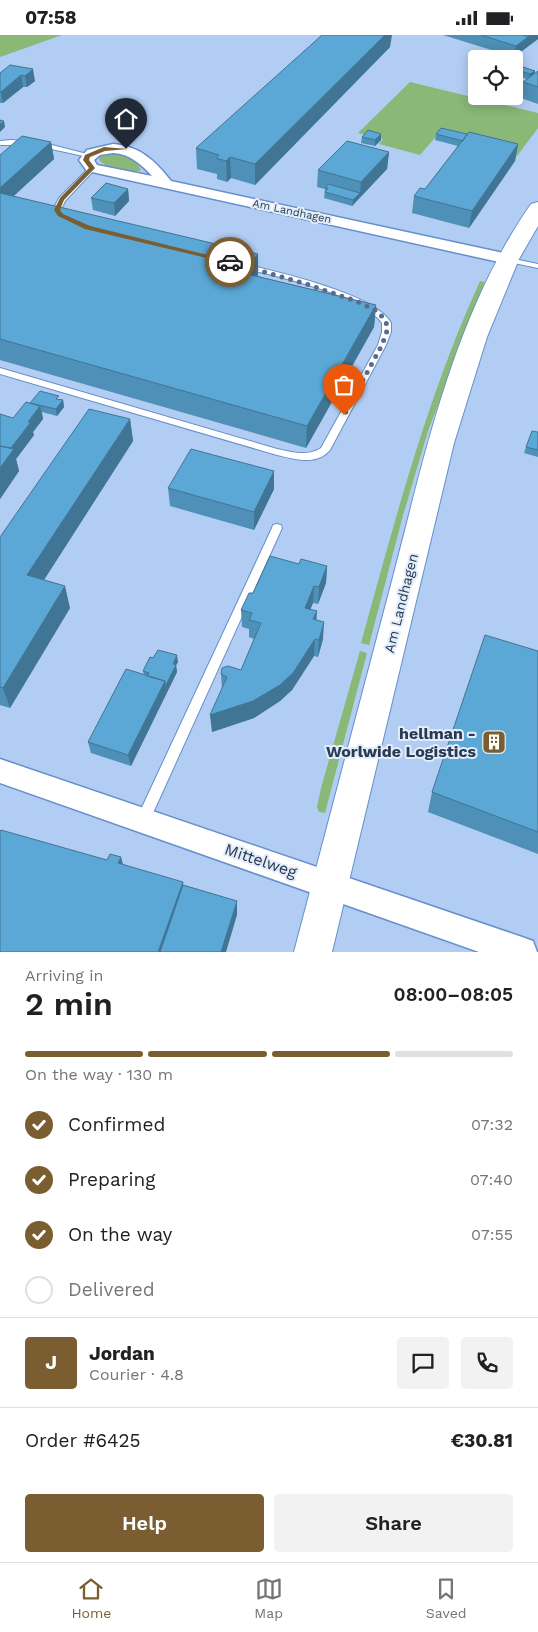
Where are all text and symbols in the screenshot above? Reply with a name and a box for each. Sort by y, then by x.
text: 07:58 [25,6,77,29]
map controls [468,50,523,105]
button: locate [468,50,523,105]
pin [105,98,147,149]
icon: home [112,105,140,133]
street label: Am Landhagen [251,197,332,226]
courier [205,237,255,287]
icon: car [216,248,244,276]
pin [323,364,365,415]
icon: bag [330,371,358,399]
street label: Am Landhagen [381,552,421,654]
place label: hellman - Worlwide Logistics [326,724,476,761]
building icon: hellman - Worlwide Logistics [481,729,507,755]
street label: Mittelweg [222,839,300,882]
text: Arriving in [25,966,103,985]
text: 08:00–08:05 [394,983,513,1006]
text: 2 min [25,985,113,1023]
text: On the way · 130 m [25,1065,173,1084]
icon: check [25,1111,53,1139]
text: Confirmed [68,1113,165,1136]
text: 07:32 [471,1115,513,1134]
icon: check [25,1166,53,1194]
text: Preparing [68,1168,155,1191]
text: 07:40 [470,1170,513,1189]
icon: check [25,1221,53,1249]
text: On the way [68,1223,172,1246]
text: 07:55 [471,1225,513,1244]
text: Delivered [68,1278,155,1301]
button: chat [397,1337,449,1389]
button: phone [461,1337,513,1389]
text: Jordan [89,1342,155,1365]
text: J [45,1351,57,1374]
text: Courier · 4.8 [89,1365,184,1384]
text: Order #6425 [25,1429,141,1452]
text: €30.81 [451,1429,513,1452]
button: Help [25,1494,264,1552]
button: Share [274,1494,513,1552]
tab: Home [71,1575,111,1621]
tab: Map [254,1575,283,1621]
tab: Saved [426,1575,467,1621]

